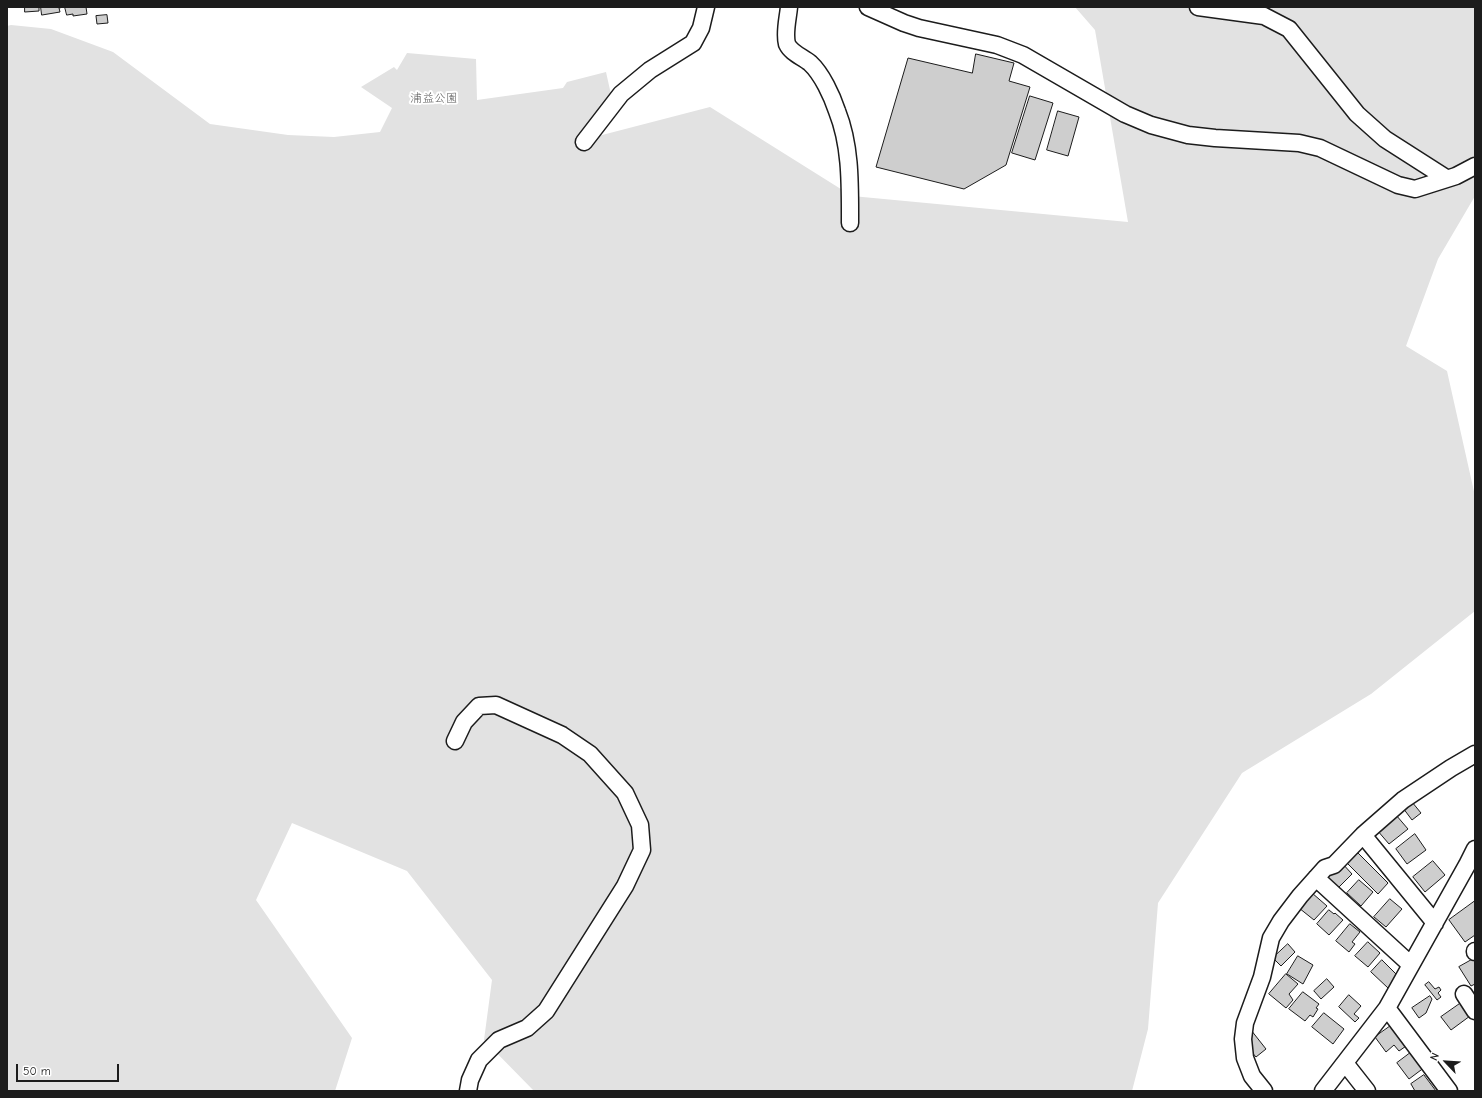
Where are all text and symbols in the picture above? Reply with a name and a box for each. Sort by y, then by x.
park label: 浦益公園 [410,92,458,106]
north arrow [1426,1042,1466,1082]
text: N [1427,1051,1442,1063]
scale bar [18,1056,121,1082]
text: 50 m [23,1064,51,1078]

